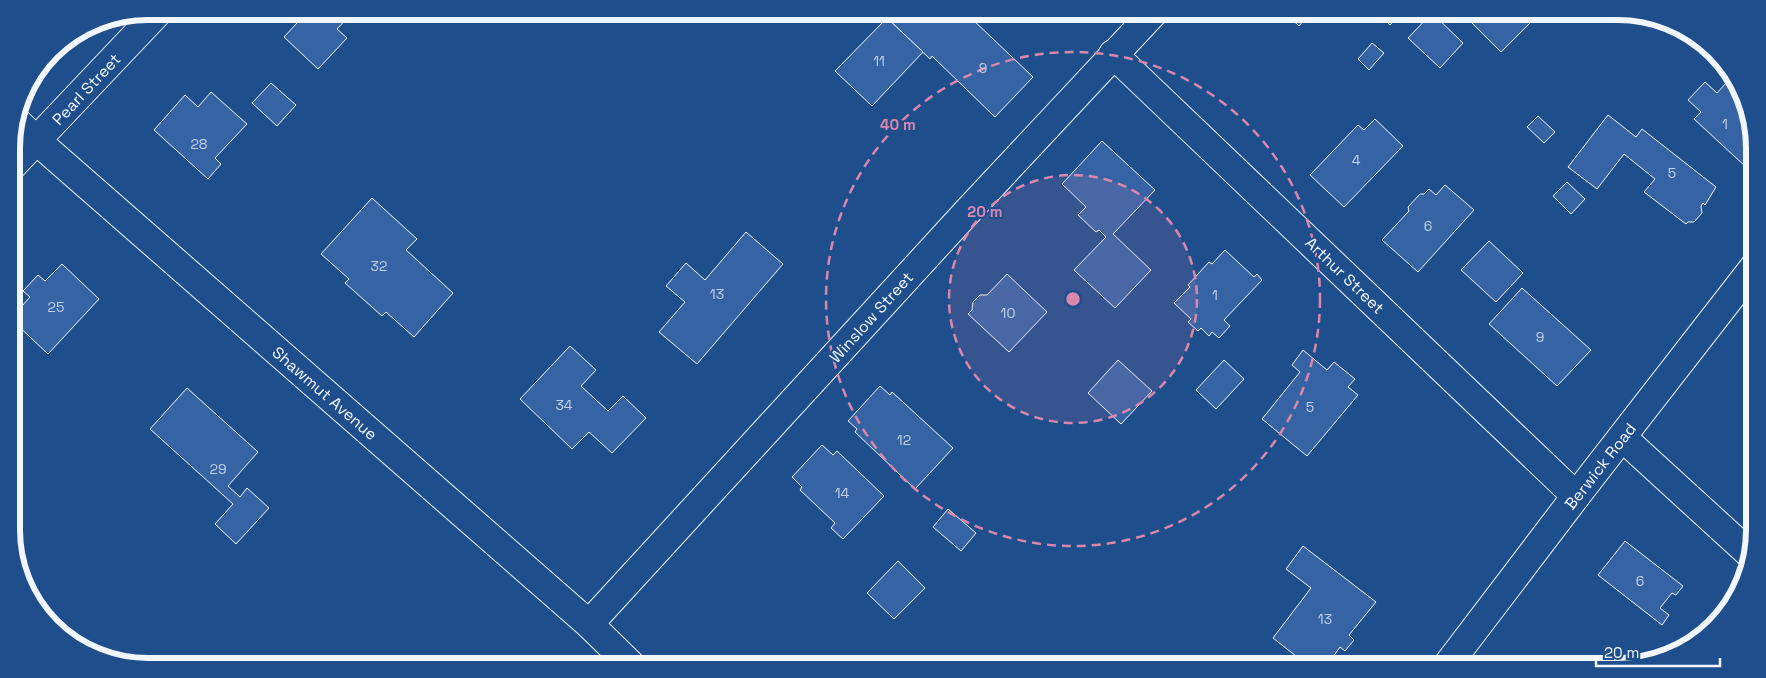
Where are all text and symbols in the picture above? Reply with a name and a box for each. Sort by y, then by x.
street label: Pearl Street [48,49,125,130]
house number: 11 [873,52,885,70]
house number: 9 [979,59,987,77]
text: 40 m [880,115,916,134]
house number: 1 [1722,115,1728,133]
house number: 28 [190,135,208,153]
house number: 4 [1352,151,1361,169]
house number: 5 [1668,164,1676,182]
text: 20 m [967,202,1003,221]
house number: 6 [1424,217,1432,235]
street label: Arthur Street [1301,232,1389,318]
house number: 32 [371,257,387,275]
street label: Winslow Street [825,267,918,367]
house number: 13 [710,285,724,303]
house number: 1 [1212,286,1218,304]
centre of rings [1064,290,1082,308]
house number: 25 [48,298,64,316]
house number: 10 [1001,304,1015,322]
house number: 9 [1536,328,1544,346]
street label: Shawmut Avenue [268,342,382,445]
house number: 34 [555,396,573,414]
house number: 5 [1306,398,1314,416]
street label: Berwick Road [1560,419,1641,514]
house number: 12 [897,431,911,449]
house number: 29 [210,460,226,478]
house number: 14 [835,484,850,502]
house number: 6 [1636,572,1644,590]
house number: 13 [1318,610,1332,628]
scale bar [1596,636,1720,668]
text: 20 m [1604,643,1639,662]

